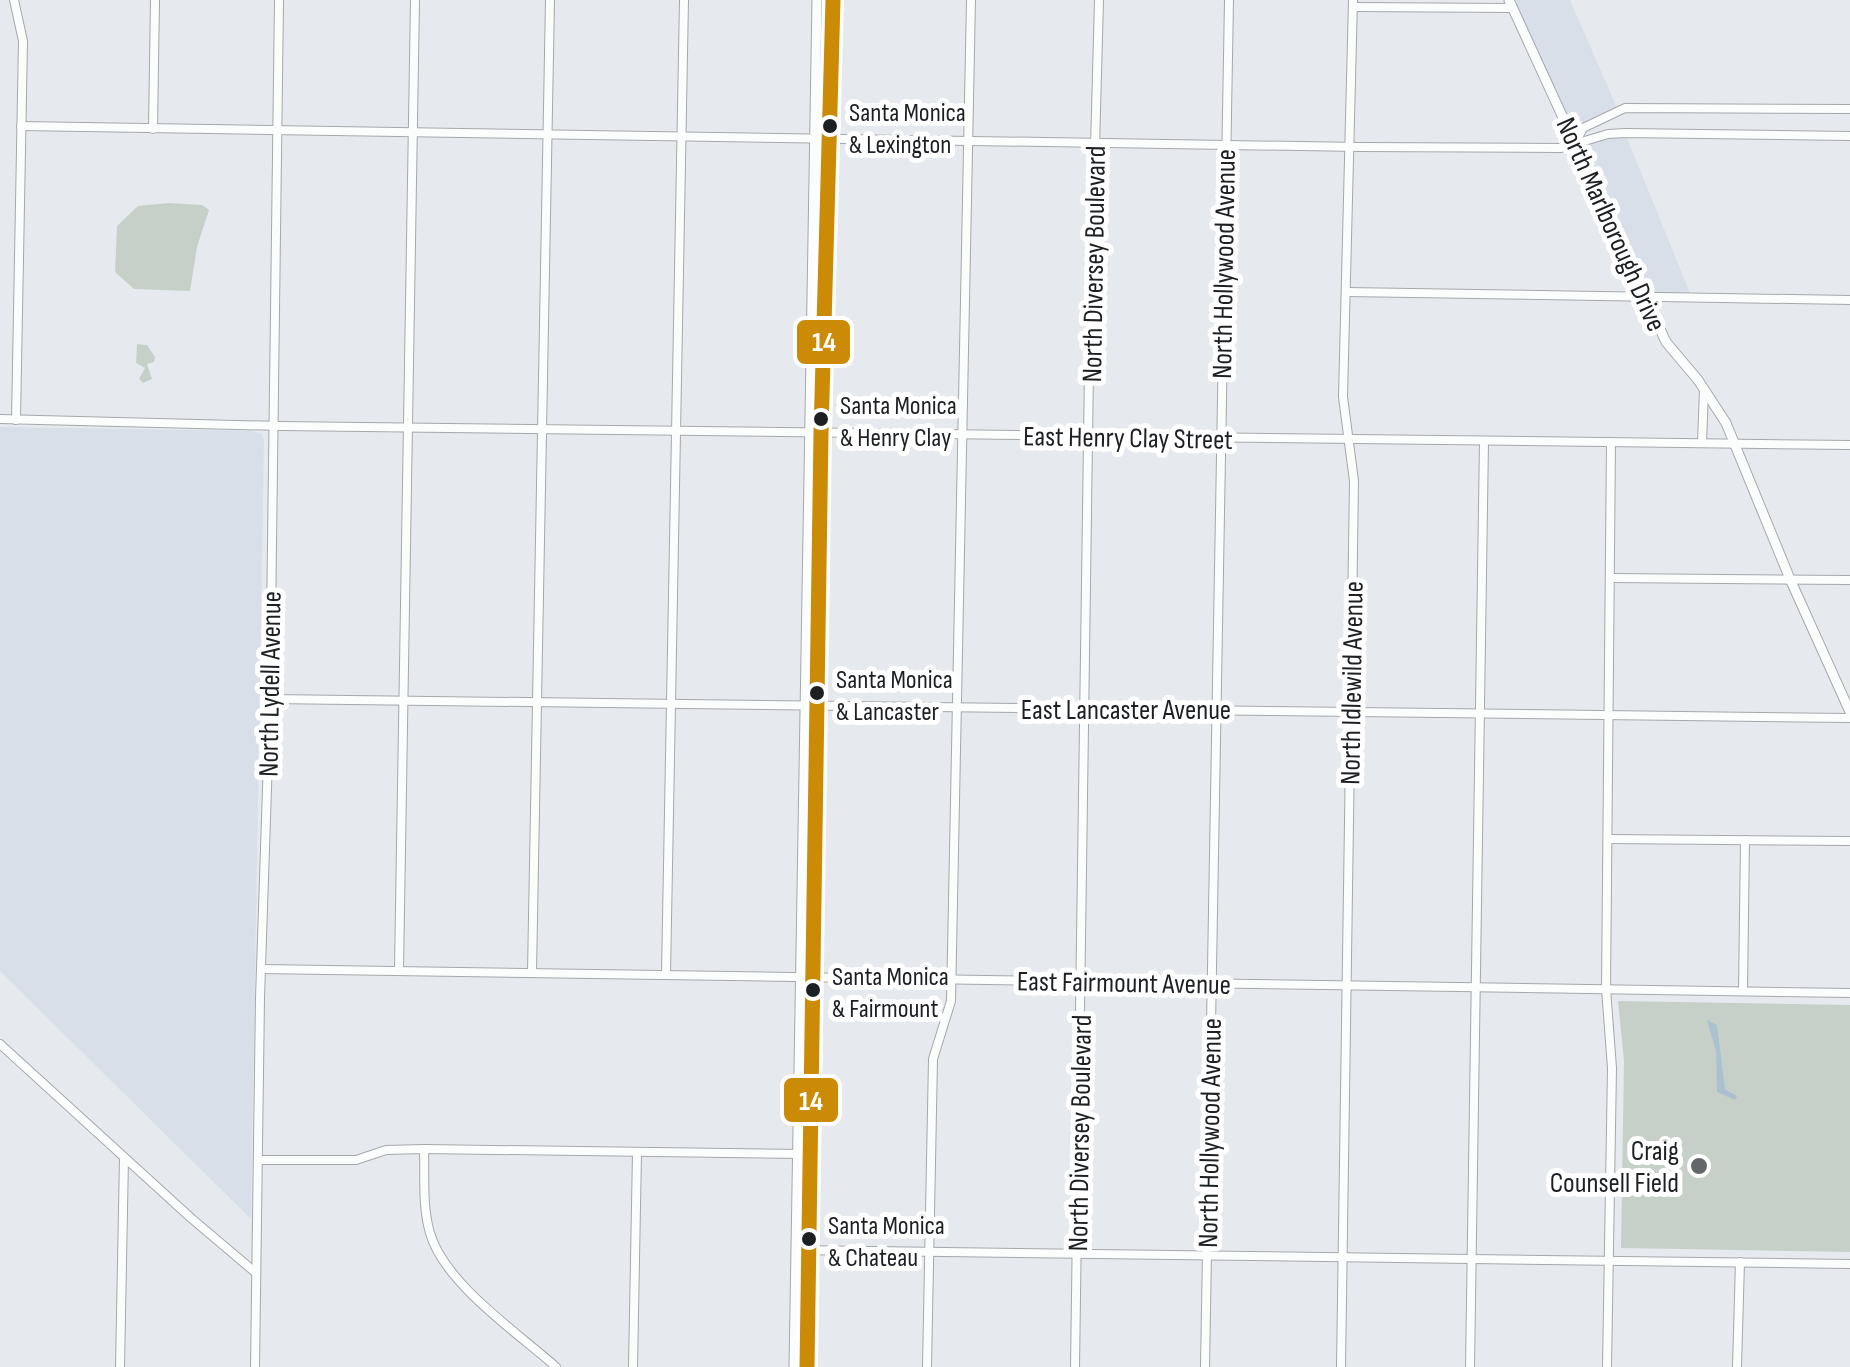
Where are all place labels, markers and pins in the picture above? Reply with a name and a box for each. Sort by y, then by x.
place label: Santa Monica & Lexington [849,98,966,161]
marker: Santa Monica & Lexington [820,116,840,136]
place label: Santa Monica & Henry Clay [840,391,957,454]
marker: Santa Monica & Henry Clay [811,409,831,429]
place label: Santa Monica & Lancaster [836,665,953,728]
marker: Santa Monica & Lancaster [807,683,827,703]
place label: Santa Monica & Fairmount [832,962,949,1025]
marker: Santa Monica & Fairmount [803,980,823,1000]
place label: Craig Counsell Field [1550,1135,1679,1200]
marker: Craig Counsell Field [1688,1155,1710,1177]
place label: Santa Monica & Chateau [828,1211,945,1274]
marker: Santa Monica & Chateau [799,1229,819,1249]

